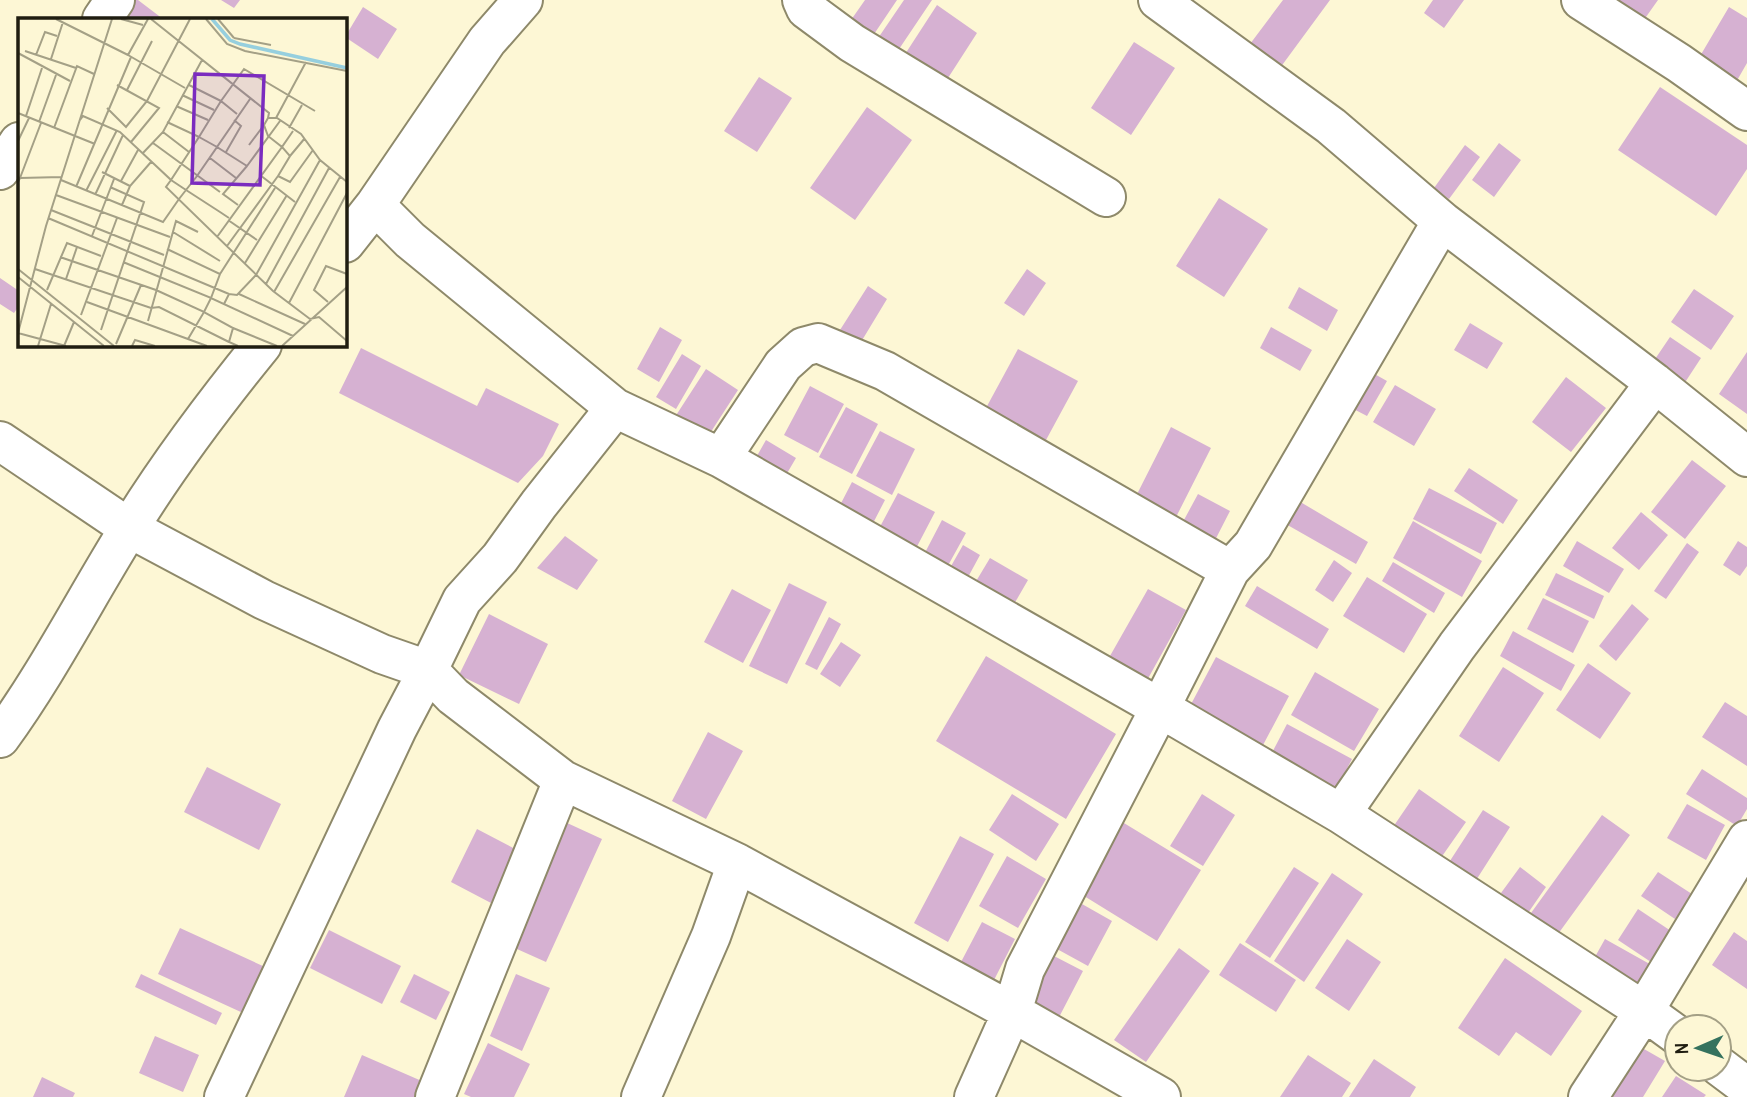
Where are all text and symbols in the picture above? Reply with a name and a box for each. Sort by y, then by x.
inset map [18,18,346,346]
north arrow [1663,1013,1733,1083]
text: N [1668,1043,1694,1055]

